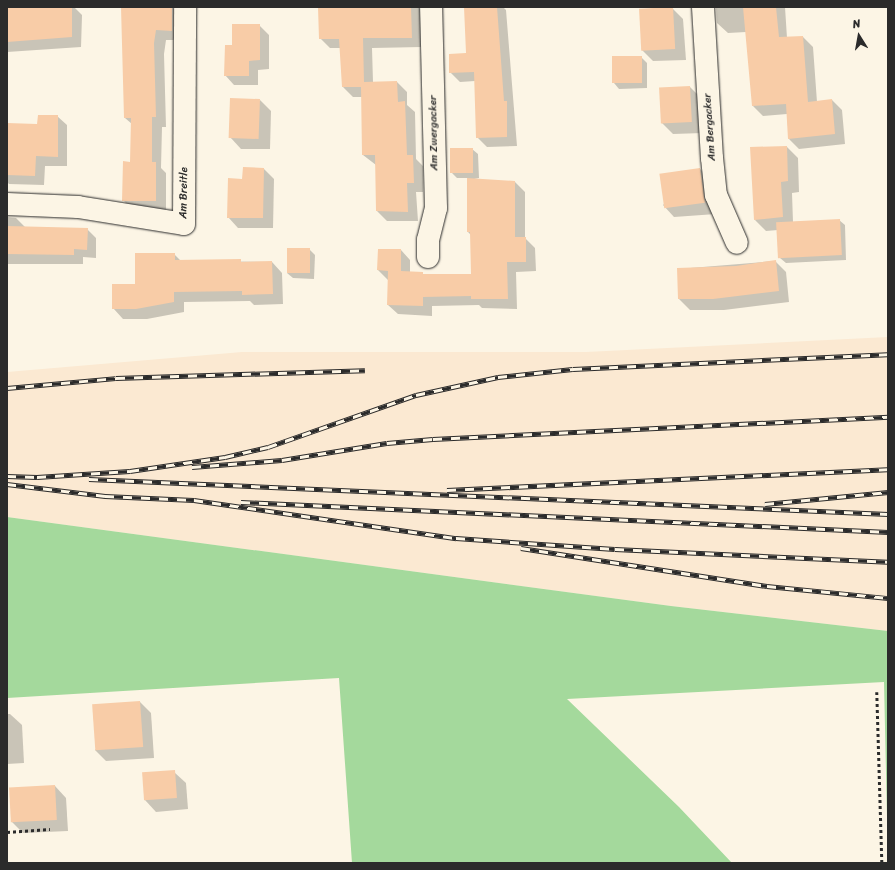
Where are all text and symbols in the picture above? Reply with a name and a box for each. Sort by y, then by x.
text: N [851,14,862,34]
north arrow [839,16,879,56]
street label: Am Bergacker [701,93,719,161]
street label: Am Zwergacker [427,96,441,170]
street label: Am Breitle [177,167,191,219]

